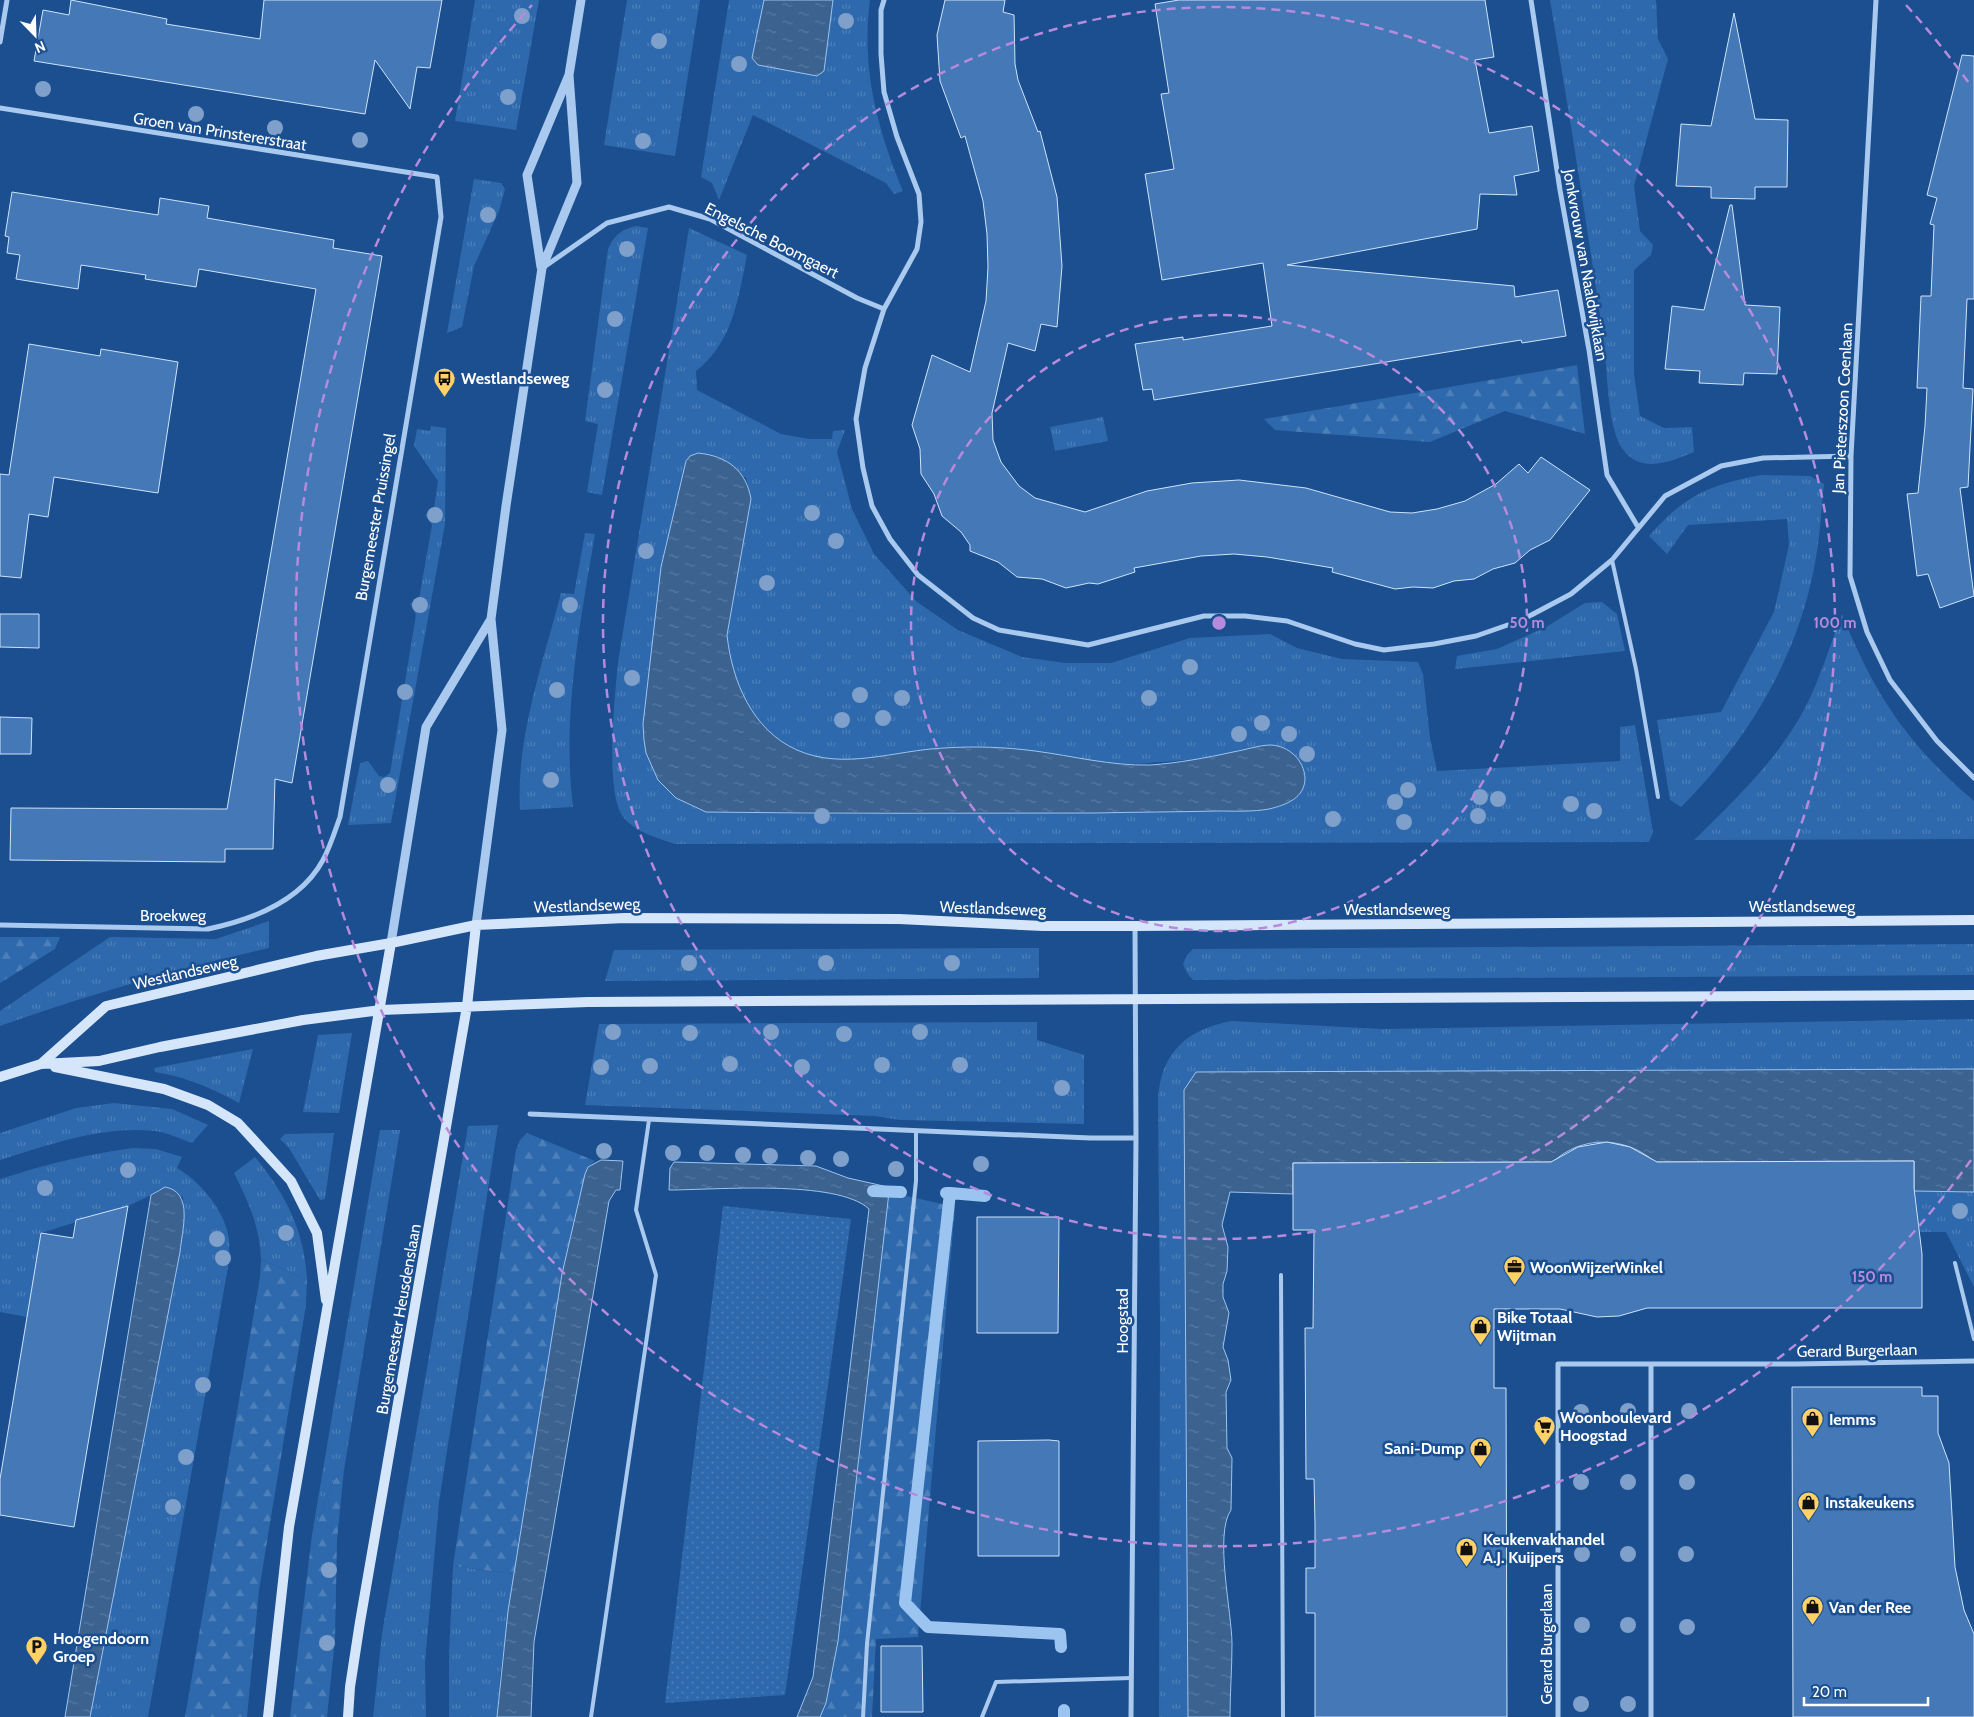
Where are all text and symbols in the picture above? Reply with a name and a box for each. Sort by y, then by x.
north arrow [10,10,60,60]
text: N [32,37,48,57]
street label: Groen van Prinstererstraat [132,108,309,155]
street label: Jonkvrouw van Naaldwijklaan [1559,167,1612,363]
street label: Engelsche Boomgaert [702,199,842,283]
street label: Jan Pieterszoon Coenlaan [1828,322,1856,495]
bus stop icon: Westlandseweg [433,366,457,397]
place label: Westlandseweg [461,369,569,388]
street label: Burgemeester Pruissingel [351,432,400,602]
centre of rings [1210,614,1228,632]
text: 50 m [1509,614,1545,632]
text: 100 m [1813,614,1857,632]
street label: Westlandseweg [533,894,642,917]
street label: Westlandseweg [939,897,1048,920]
street label: Westlandseweg [1749,897,1856,916]
street label: Westlandseweg [1344,900,1451,919]
street label: Broekweg [140,906,207,925]
street label: Westlandseweg [131,951,240,994]
street label: Burgemeester Heusdenslaan [372,1222,425,1416]
office icon: WoonWijzerWinkel [1502,1255,1526,1286]
place label: WoonWijzerWinkel [1530,1258,1663,1277]
text: 150 m [1852,1268,1892,1286]
street label: Hoogstad [1113,1288,1132,1354]
place label: Bike Totaal Wijtman [1497,1308,1572,1345]
shop icon: Bike Totaal Wijtman [1469,1314,1493,1345]
street label: Gerard Burgerlaan [1796,1340,1918,1361]
shop icon: Iemms [1801,1407,1825,1438]
place label: Woonboulevard Hoogstad [1560,1408,1671,1445]
place label: Iemms [1829,1410,1876,1429]
supermarket icon: Woonboulevard Hoogstad [1532,1414,1556,1445]
shop icon: Sani-Dump [1468,1436,1492,1467]
place label: Sani-Dump [1384,1439,1464,1458]
shop icon: Instakeukens [1797,1490,1821,1521]
place label: Instakeukens [1825,1493,1914,1512]
place label: Keukenvakhandel A.J. Kuijpers [1483,1530,1605,1567]
shop icon: Keukenvakhandel A.J. Kuijpers [1455,1536,1479,1567]
street label: Gerard Burgerlaan [1537,1583,1556,1704]
shop icon: Van der Ree [1801,1595,1825,1626]
place label: Van der Ree [1829,1598,1911,1617]
place label: Hoogendoorn Groep [53,1629,149,1666]
parking icon: Hoogendoorn Groep [25,1635,49,1666]
scale bar [1804,1674,1928,1706]
text: 20 m [1812,1683,1847,1701]

